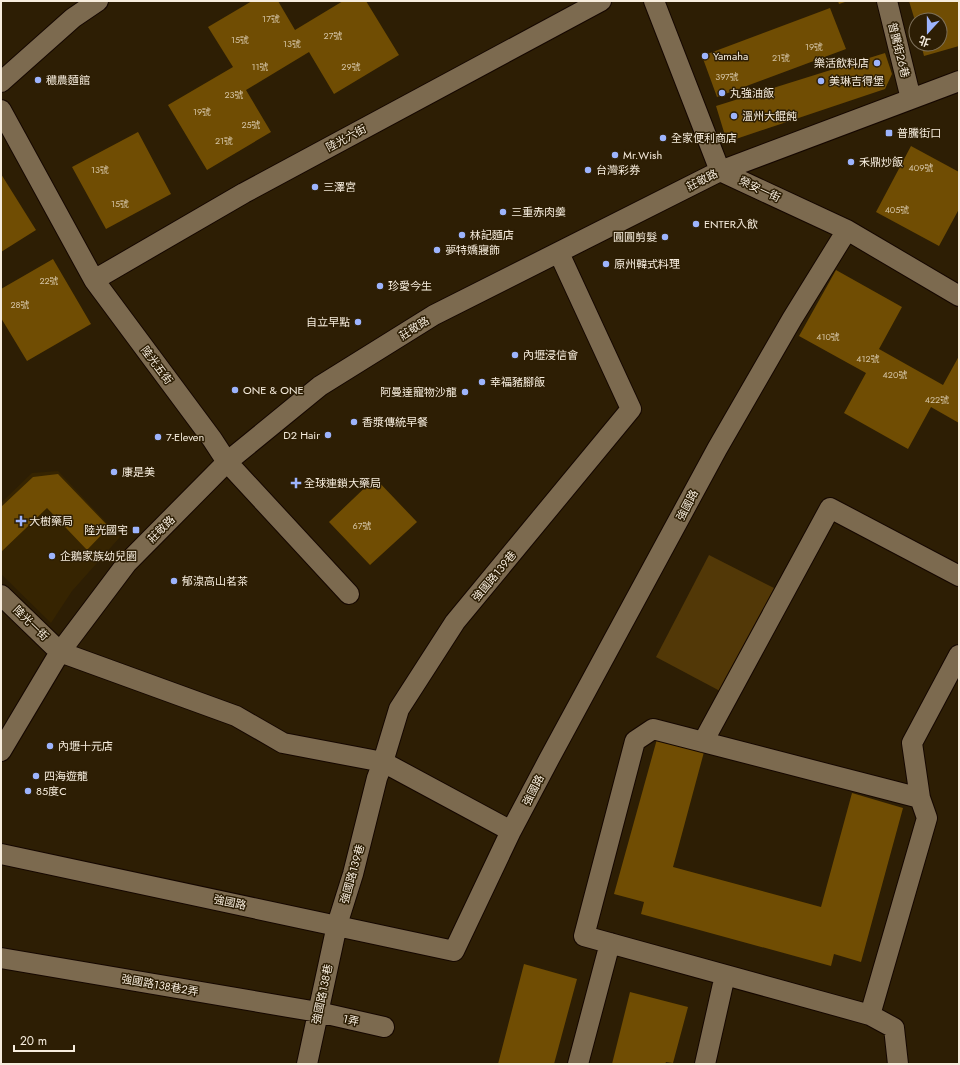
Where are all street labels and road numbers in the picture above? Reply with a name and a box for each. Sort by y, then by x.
street label: 普騰街26巷 [884,21,914,79]
street label: 陸光六街 [323,121,369,155]
street label: 莊敬路 [684,165,720,195]
street label: 榮安一街 [737,172,783,206]
street label: 莊敬路 [396,312,432,344]
street label: 陸光五街 [137,343,177,387]
street label: 強國路 [672,487,702,523]
street label: 莊敬路 [144,512,178,546]
street label: 強國路139巷 [468,547,520,605]
street label: 陸光一街 [10,602,52,644]
street label: 強國路 [518,772,548,808]
street label: 強國路139巷 [336,842,368,906]
street label: 強國路 [212,891,248,913]
street label: 強國路138巷 [308,963,336,1025]
street label: 強國路138巷2弄 [120,970,200,1000]
street label: 1弄 [341,1010,361,1030]

